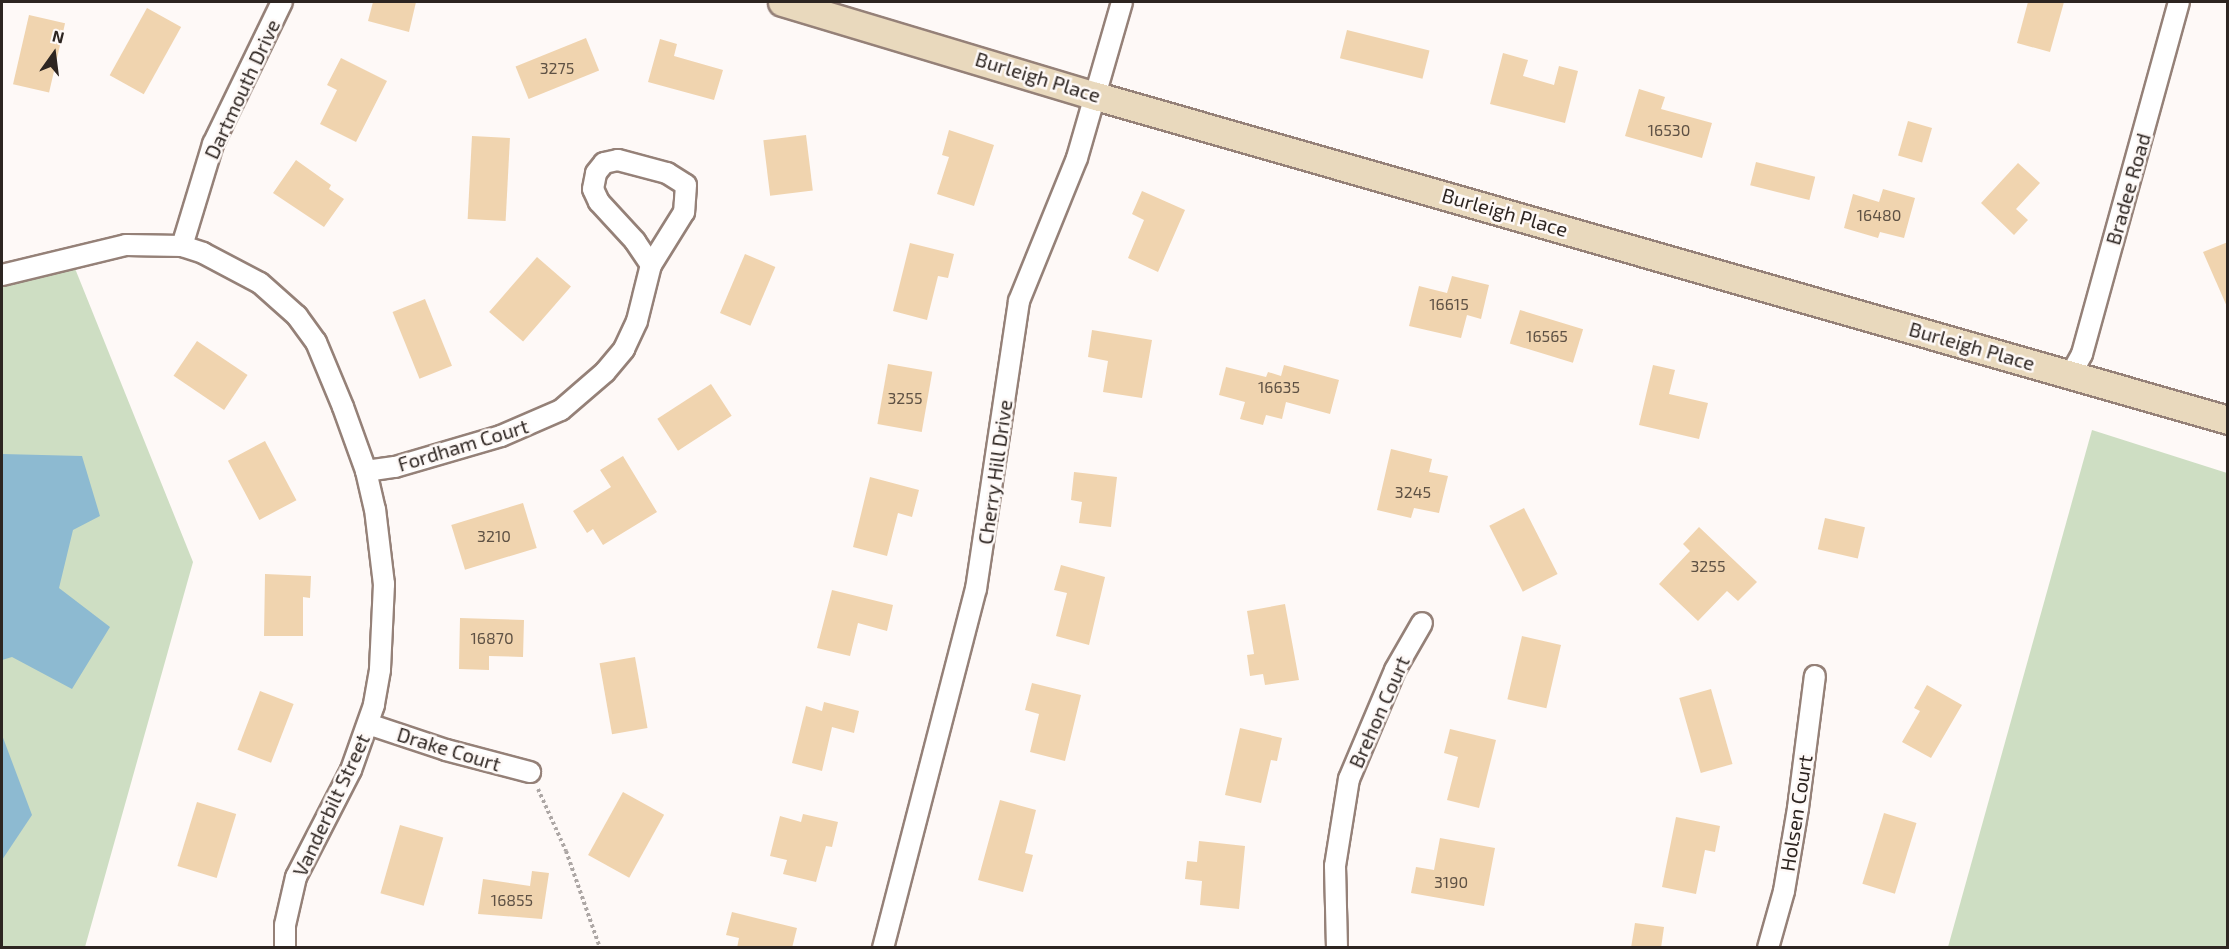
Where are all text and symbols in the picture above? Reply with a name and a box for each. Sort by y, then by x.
street label: Dartmouth Drive [199,15,285,163]
north arrow [24,24,84,84]
text: N [51,25,66,47]
street label: Burleigh Place [972,47,1104,107]
house number: 3275 [540,58,574,78]
house number: 16530 [1648,120,1690,140]
street label: Bradee Road [2101,130,2155,248]
street label: Burleigh Place [1439,183,1571,241]
house number: 16480 [1857,205,1901,225]
house number: 16615 [1429,294,1469,314]
street label: Burleigh Place [1906,317,2038,375]
house number: 16565 [1526,326,1568,346]
house number: 16635 [1258,377,1300,397]
house number: 3255 [887,388,923,408]
street label: Cherry Hill Drive [973,398,1017,546]
street label: Fordham Court [395,414,531,476]
house number: 3245 [1395,482,1431,502]
house number: 3210 [477,526,511,546]
house number: 3255 [1690,556,1726,576]
house number: 16870 [470,628,514,648]
street label: Brehon Court [1344,652,1414,772]
street label: Drake Court [394,722,504,776]
street label: Vanderbilt Street [288,730,374,880]
street label: Holsen Court [1775,753,1817,873]
house number: 3190 [1434,872,1468,892]
house number: 16855 [491,890,533,910]

